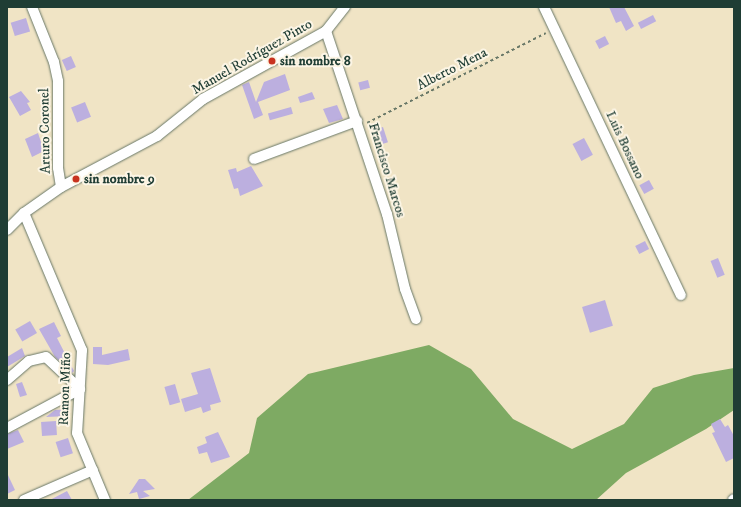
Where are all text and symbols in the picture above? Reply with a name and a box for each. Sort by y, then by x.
street label: Manuel Rodríguez Pinto [189,16,315,98]
street label: Alberto Mena [414,44,490,94]
place label: sin nombre 8 [280,53,351,69]
marker: sin nombre 8 [267,56,277,66]
street label: Arturo Coronel [36,88,54,174]
street label: Luis Bossano [602,108,648,182]
street label: Francisco Marcos [365,121,409,219]
place label: sin nombre 9 [84,171,155,187]
marker: sin nombre 9 [71,174,81,184]
street label: Ramon Miño [55,352,75,426]

